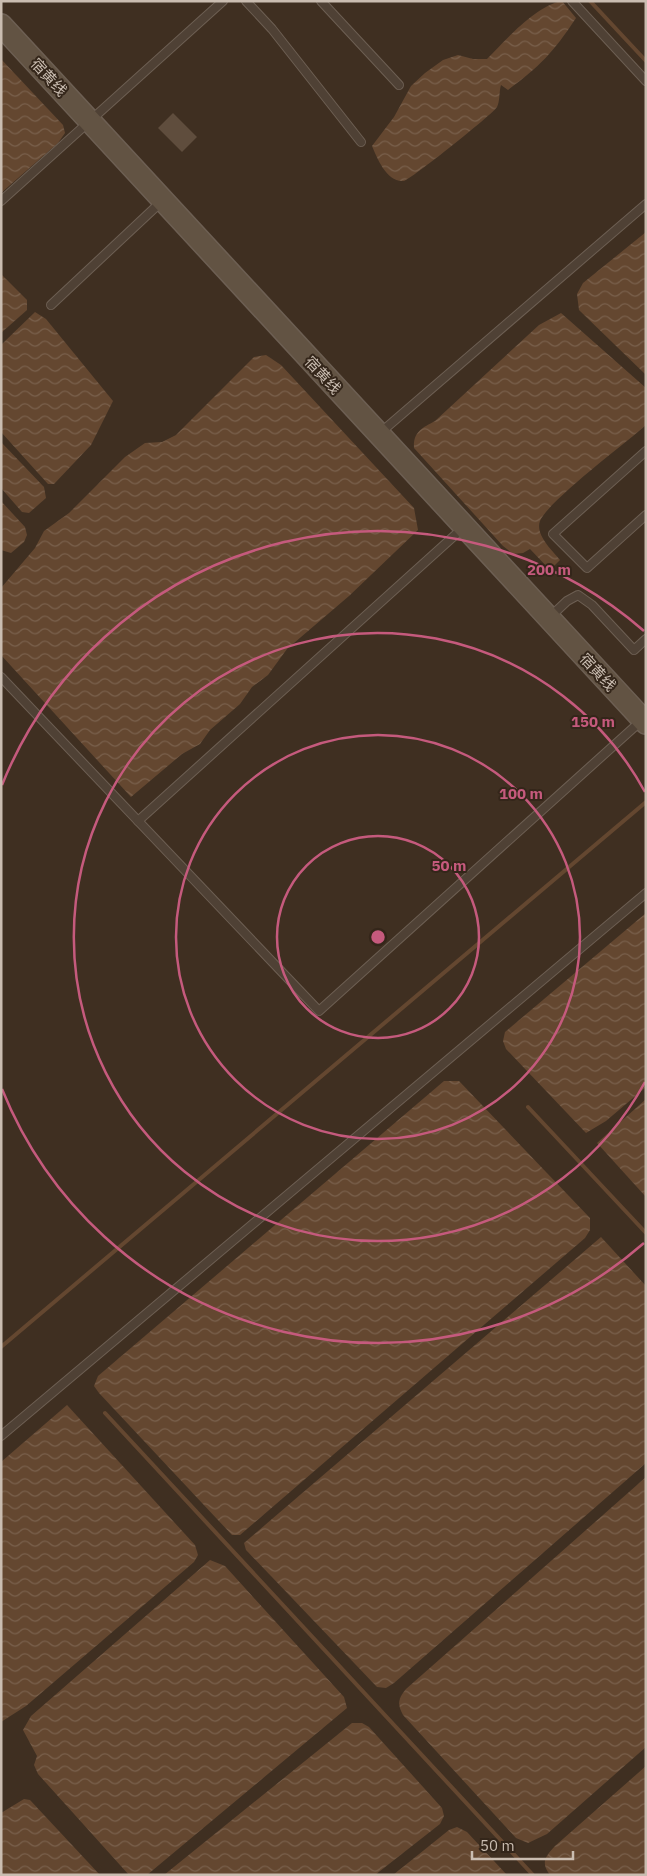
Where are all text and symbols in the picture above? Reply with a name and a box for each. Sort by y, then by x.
street label: 宿黄线 [27,54,71,100]
street label: 宿黄线 [301,352,345,398]
text: 200 m [527,560,571,579]
street label: 宿黄线 [576,649,620,695]
text: 150 m [571,712,615,731]
text: 100 m [499,784,543,803]
text: 50 m [432,856,466,875]
centre of rings [369,928,387,946]
scale bar [472,1828,573,1860]
text: 50 m [480,1836,515,1855]

